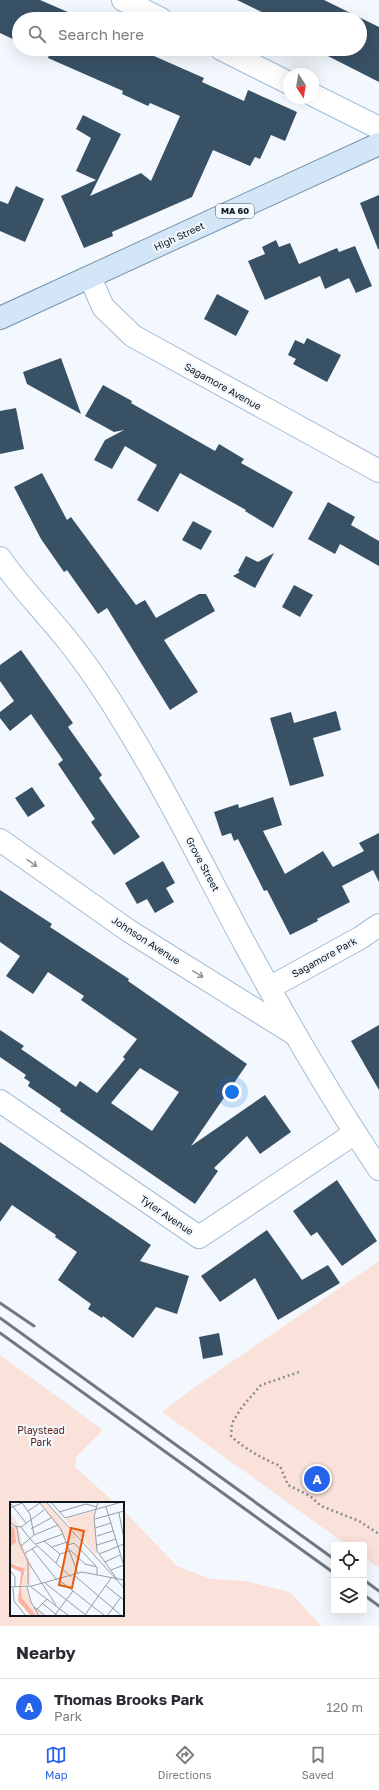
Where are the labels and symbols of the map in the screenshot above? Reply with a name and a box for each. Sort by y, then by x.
north arrow [283,68,319,104]
road number: MA 60 [216,204,254,218]
street label: High Street [152,219,206,253]
street label: Sagamore Avenue [182,360,264,412]
street label: Grove Street [184,835,222,893]
one-way arrow [26,859,37,867]
street label: Johnson Avenue [110,913,183,967]
street label: Sagamore Park [289,934,359,980]
one-way arrow [192,970,203,978]
your location [222,1082,242,1102]
street label: Tyler Avenue [138,1193,196,1237]
park label: Playstead Park [17,1424,65,1448]
pin: A [304,1464,330,1494]
inset map [10,1502,124,1616]

